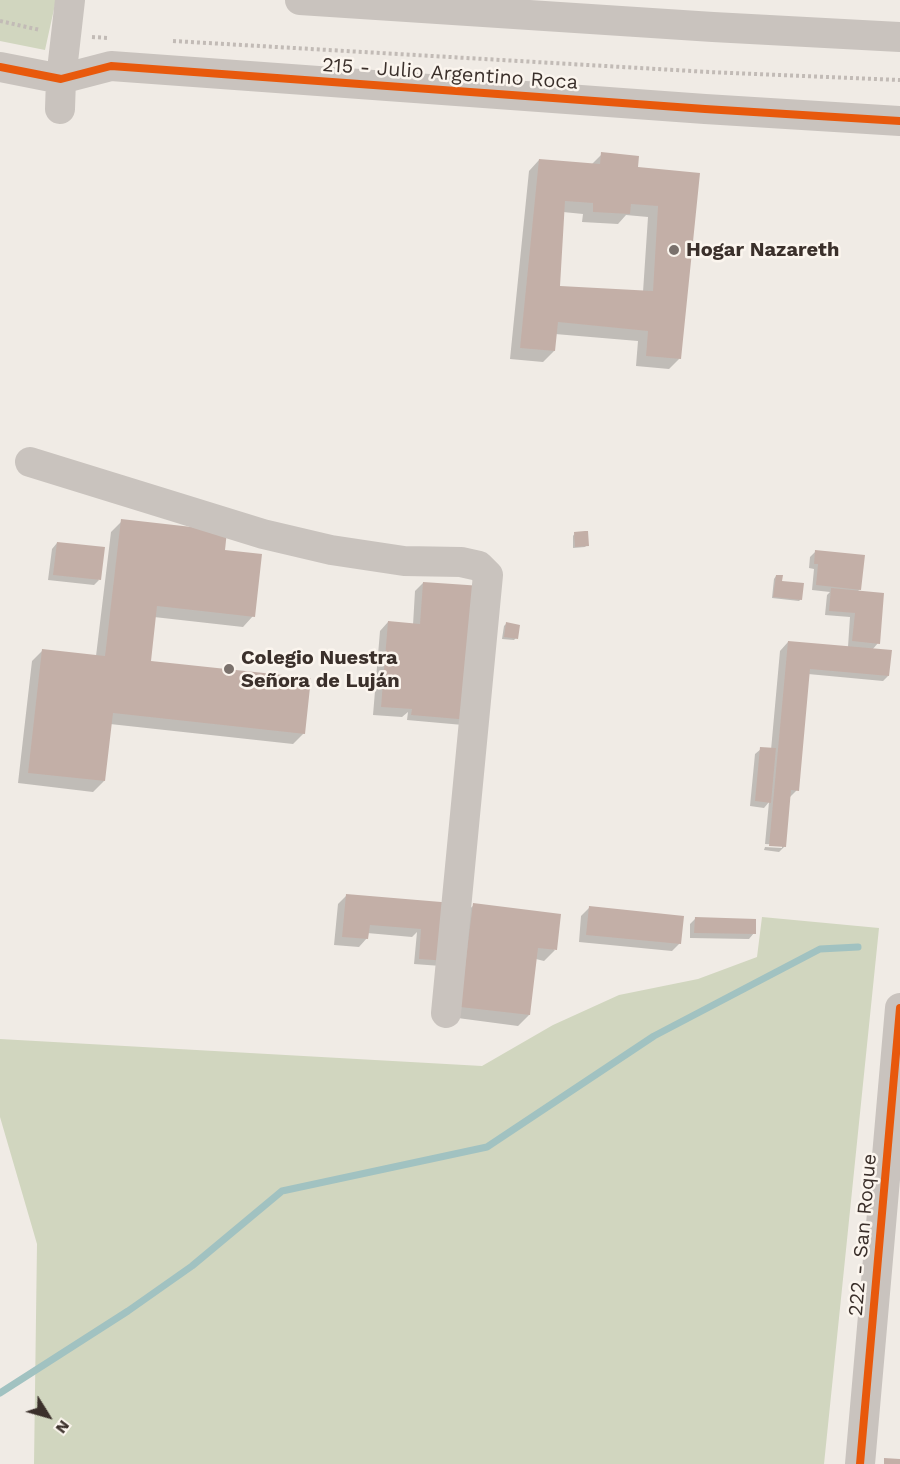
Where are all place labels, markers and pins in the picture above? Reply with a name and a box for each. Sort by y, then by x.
place label: Hogar Nazareth [686,238,839,262]
marker: Hogar Nazareth [667,243,681,257]
place label: Colegio Nuestra Señora de Luján [241,646,400,693]
marker: Colegio Nuestra Señora de Luján [222,662,236,676]

